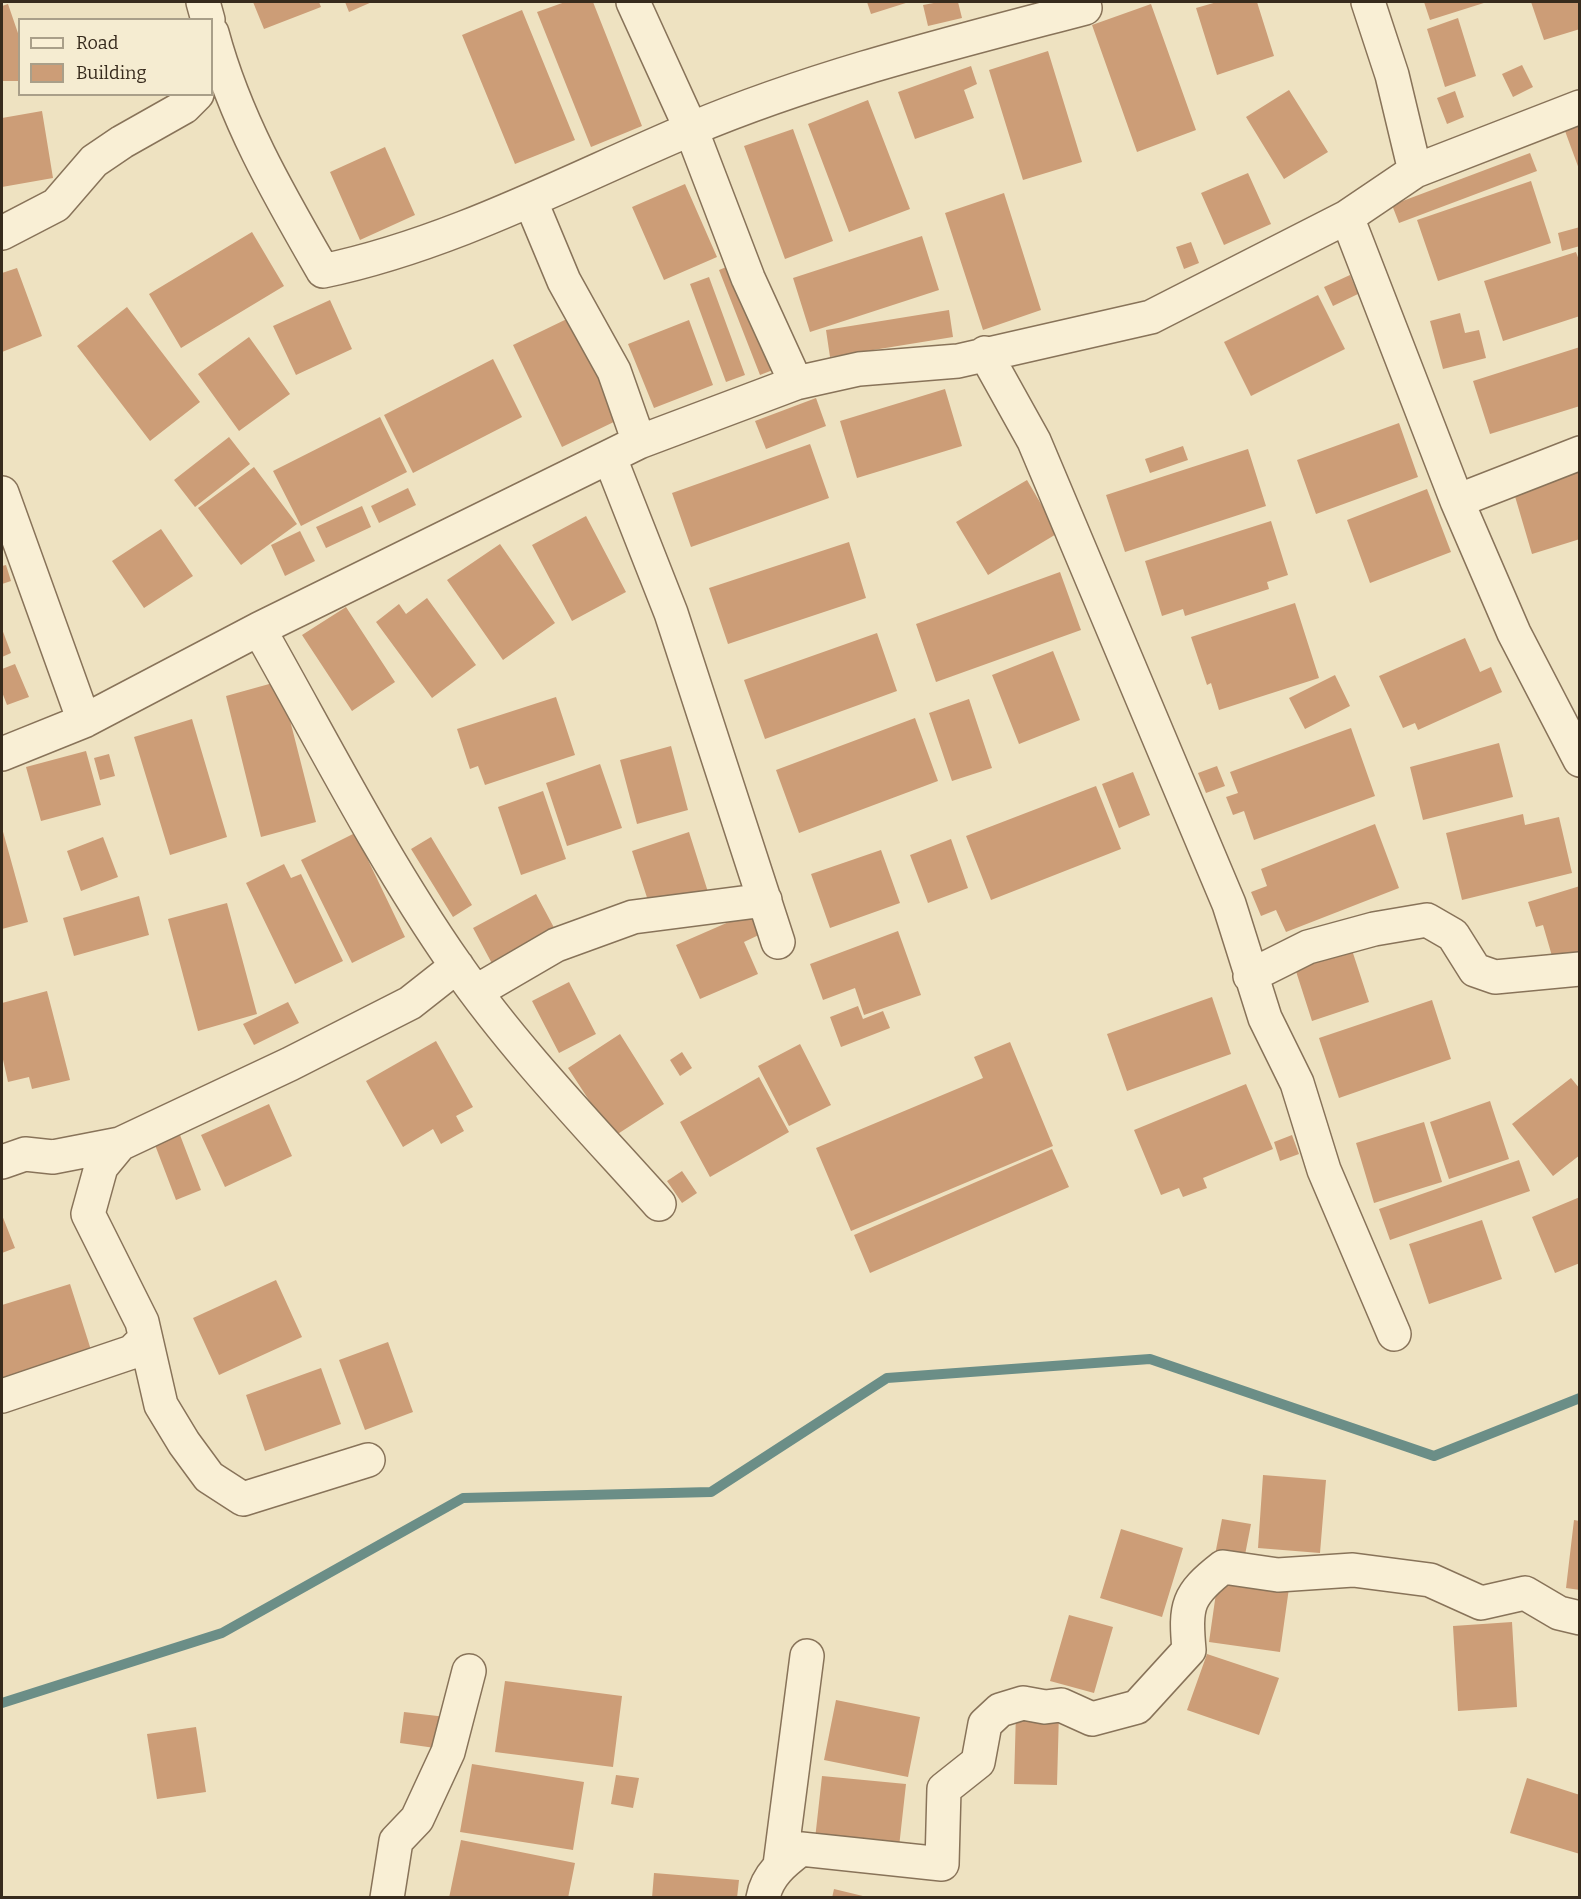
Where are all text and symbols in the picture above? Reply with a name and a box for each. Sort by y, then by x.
legend [18,18,213,96]
text: Road [76,32,118,54]
text: Building [76,62,147,84]

